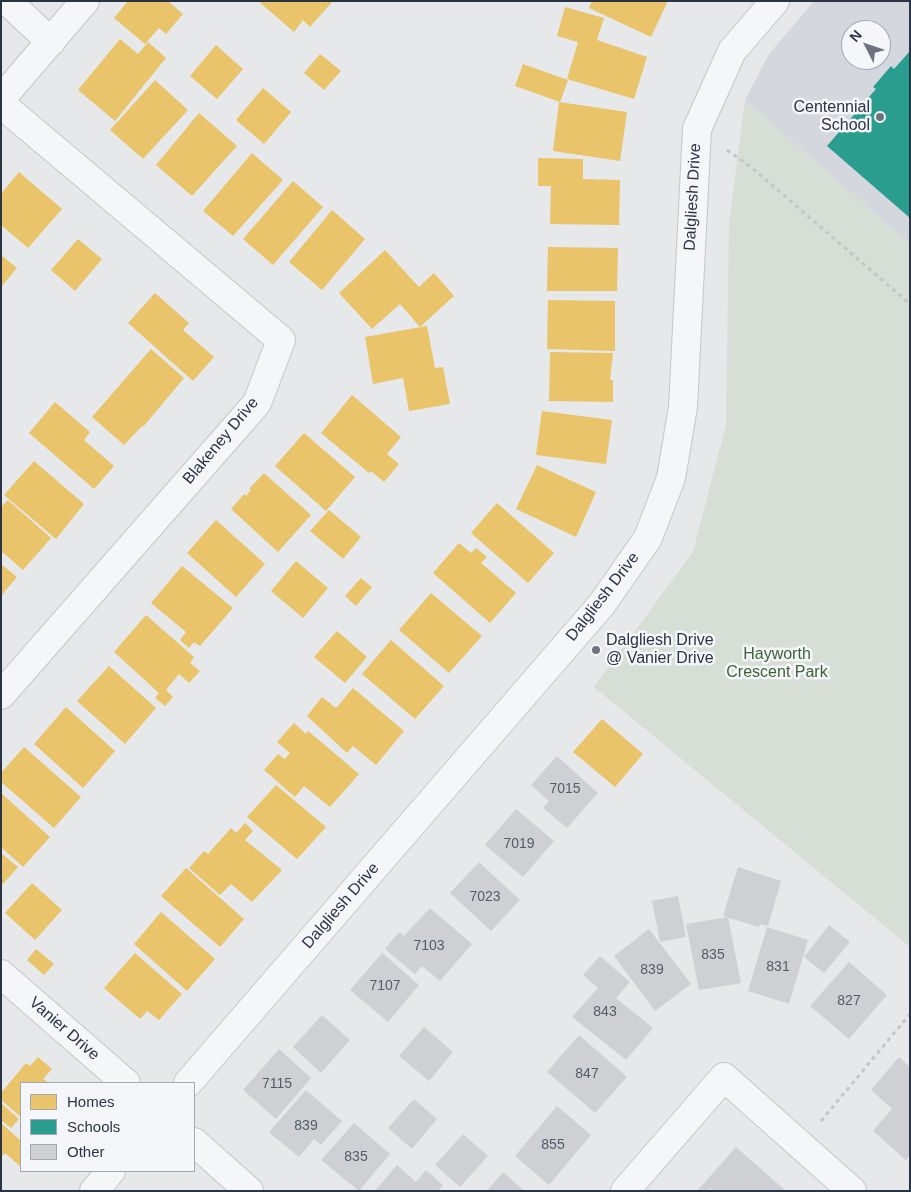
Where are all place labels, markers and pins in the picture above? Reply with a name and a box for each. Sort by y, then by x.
place label: Centennial School [794,98,870,136]
marker: Centennial School [874,111,886,123]
place label: Dalgliesh Drive @ Vanier Drive [606,631,714,669]
marker: Dalgliesh Drive @ Vanier Drive [590,644,602,656]

